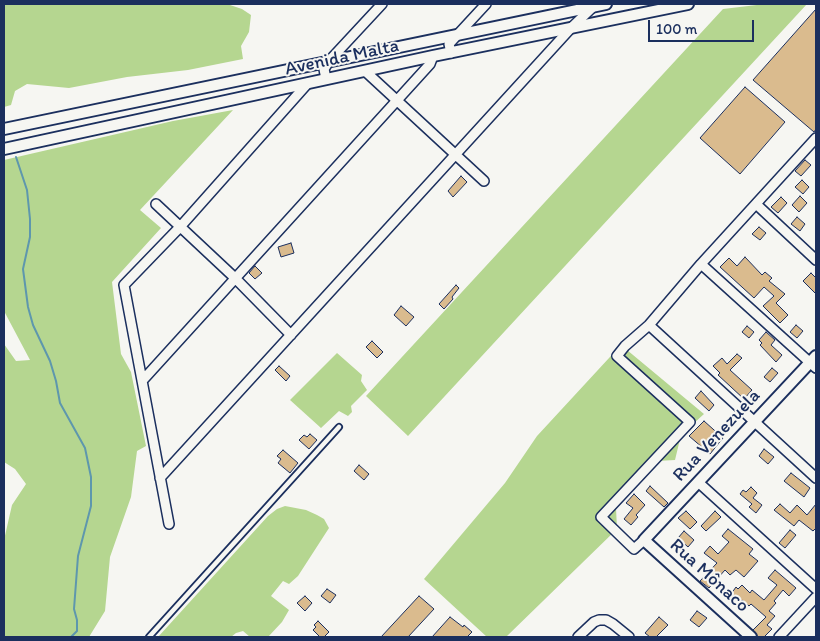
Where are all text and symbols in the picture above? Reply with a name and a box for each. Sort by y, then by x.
scale bar [650,10,756,42]
text: 100 m [656,20,697,38]
street label: Avenida Malta [283,35,401,81]
street label: Rua Venezuela [668,385,766,487]
street label: Rua Mônaco [665,534,753,618]

